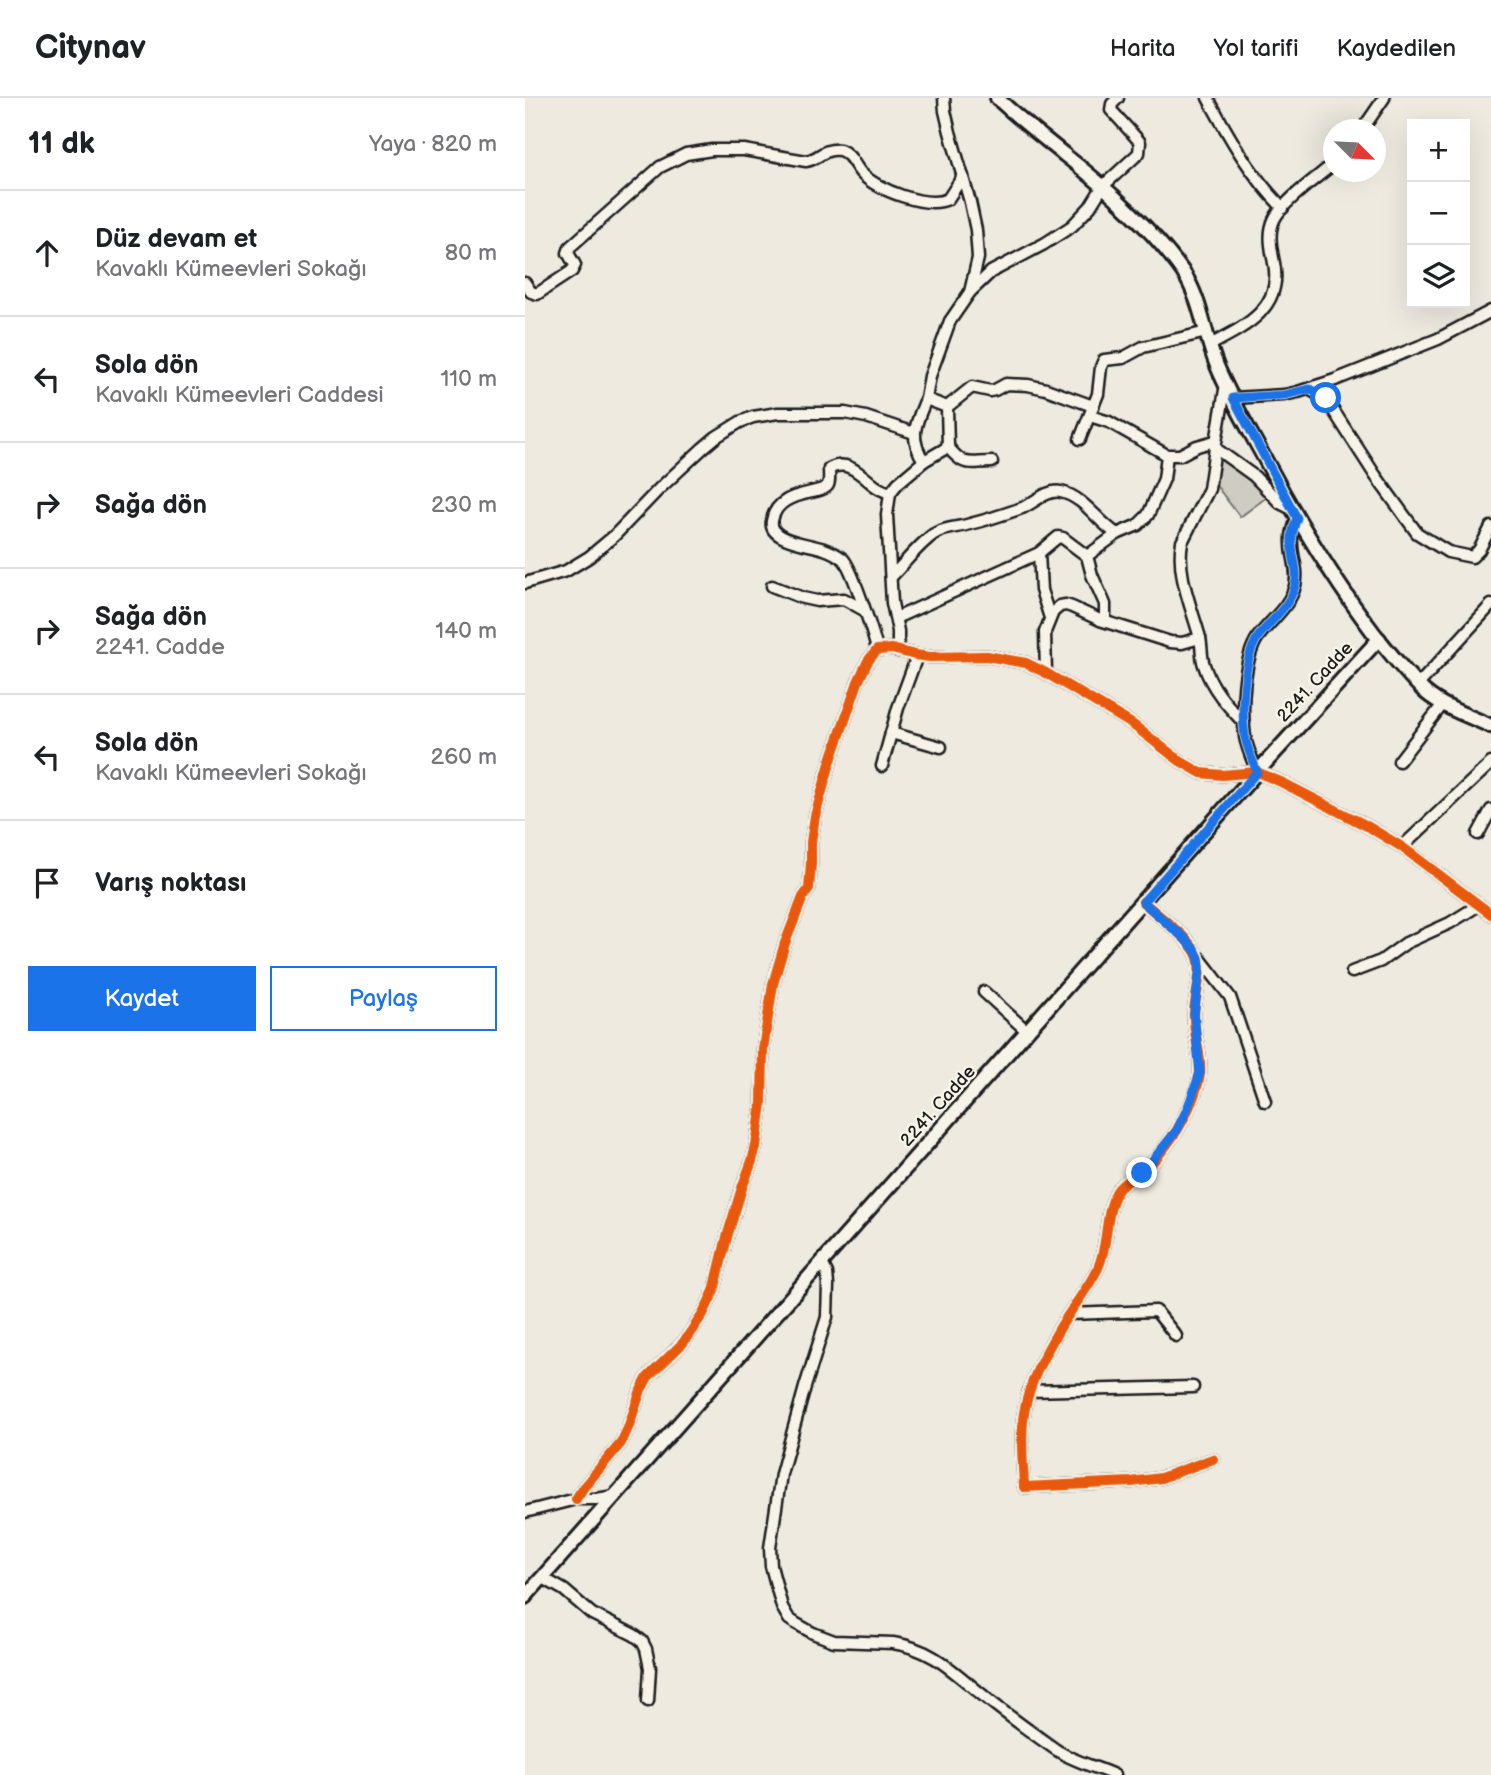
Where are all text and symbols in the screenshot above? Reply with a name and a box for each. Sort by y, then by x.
text: Citynav [35,28,146,68]
text: Harita [1110,34,1175,63]
text: Yol tarifi [1213,34,1299,63]
text: Kaydedilen [1337,34,1456,63]
north arrow [1323,119,1386,182]
map controls [1407,119,1470,308]
button: + [1407,119,1470,182]
text: 11 dk [28,126,95,162]
text: Yaya · 820 m [369,130,497,158]
button: − [1407,182,1470,245]
text: Düz devam et [95,224,257,255]
icon: ahead [28,234,66,272]
text: 80 m [445,239,497,267]
button: layers [1407,245,1470,308]
text: Kavaklı Kümeevleri Sokağı [95,255,367,283]
text: Sola dön [95,350,199,381]
icon: left [28,360,66,398]
text: 110 m [440,365,497,393]
text: Kavaklı Kümeevleri Caddesi [95,381,384,409]
route start [1310,382,1341,413]
icon: right [28,486,66,524]
text: Sağa dön [95,490,207,521]
text: 230 m [431,491,497,519]
text: Sağa dön [95,602,207,633]
icon: right [28,612,66,650]
text: 140 m [435,617,497,645]
text: 2241. Cadde [95,633,225,661]
street label: 2241. Cadde [1273,637,1358,726]
text: Sola dön [95,728,199,759]
icon: left [28,738,66,776]
text: 260 m [431,743,497,771]
text: Kavaklı Kümeevleri Sokağı [95,759,367,787]
icon: arrive [28,864,66,902]
text: Varış noktası [95,868,246,899]
button: Kaydet [28,966,256,1031]
button: Paylaş [270,966,497,1031]
street label: 2241. Cadde [896,1061,980,1151]
route end [1126,1157,1157,1188]

